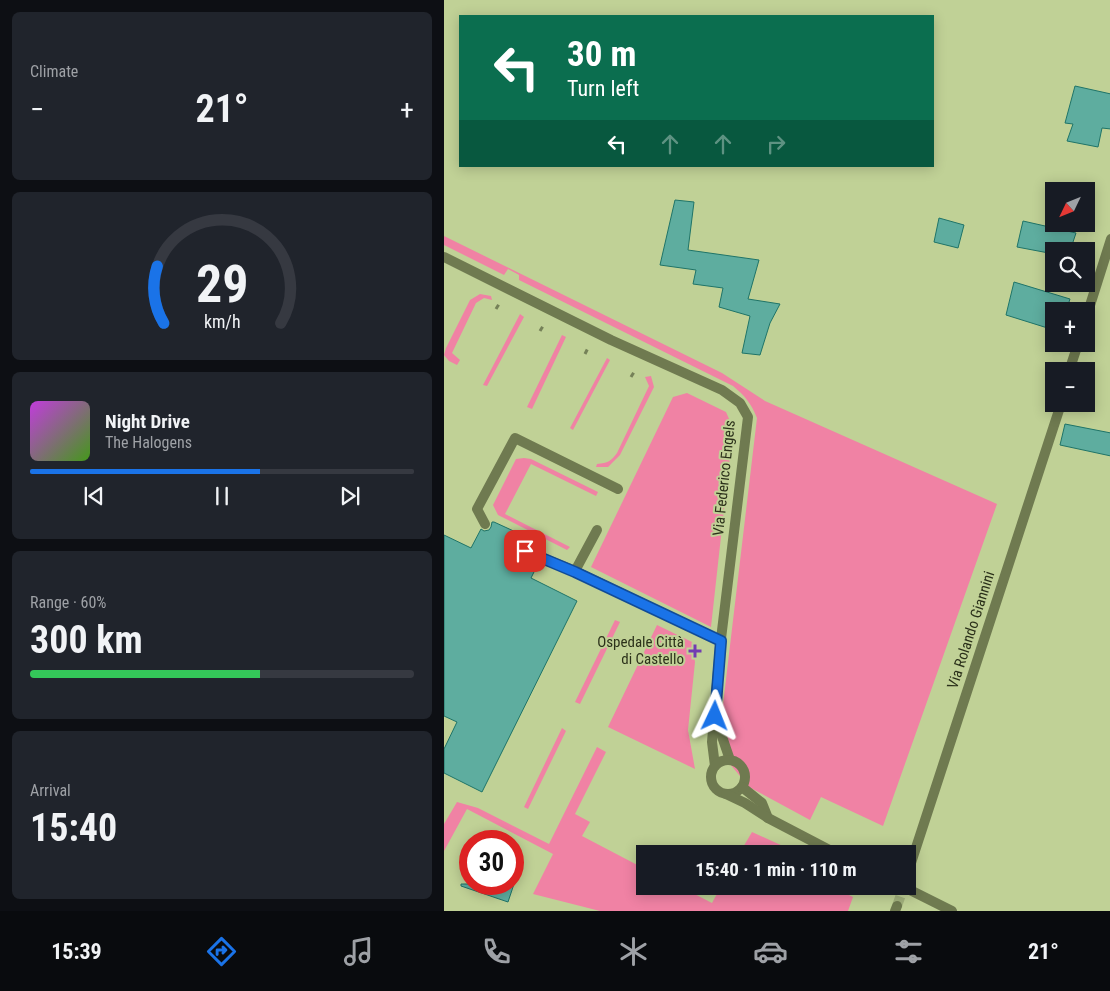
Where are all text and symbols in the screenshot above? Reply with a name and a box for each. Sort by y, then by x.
text: 30 m [567,34,636,75]
icon: left [484,35,549,100]
text: Climate [30,62,78,81]
text: Turn left [567,76,639,101]
text: 21° [195,87,249,131]
text: − [30,93,44,126]
text: + [400,93,414,126]
icon: left [603,130,631,158]
icon: ahead [656,130,684,158]
icon: ahead [709,130,737,158]
icon: right [762,130,790,158]
north arrow [1045,182,1095,232]
map controls [1045,182,1095,412]
button: search [1045,242,1095,292]
text: 29 [196,254,248,315]
button: + [1045,302,1095,352]
text: km/h [204,311,240,332]
button: − [1045,362,1095,412]
text: Night Drive [105,410,190,433]
street label: Via Federico Engels [709,419,739,537]
text: The Halogens [105,433,192,452]
icon: previous [80,482,108,510]
icon: pause [208,482,236,510]
icon: next [336,482,364,510]
pin [504,530,546,572]
icon: arrive [511,537,539,565]
street label: Via Rolando Giannini [944,569,998,691]
text: Range · 60% [30,593,106,612]
text: 300 km [30,618,143,662]
place label: Ospedale Città di Castello [597,633,684,668]
marker: Ospedale Città di Castello [688,644,702,658]
position arrow [688,689,740,741]
text: Arrival [30,781,71,800]
text: 15:40 [30,806,117,850]
speed limit sign: 30 [459,830,524,895]
text: 15:40 · 1 min · 110 m [695,858,857,881]
icon: directions [204,934,239,969]
icon: music [341,934,376,969]
icon: phone [479,934,514,969]
icon: climate [616,934,651,969]
icon: car [753,934,788,969]
icon: filters [891,934,926,969]
text: 15:39 [51,939,102,964]
text: 21° [1028,939,1059,964]

